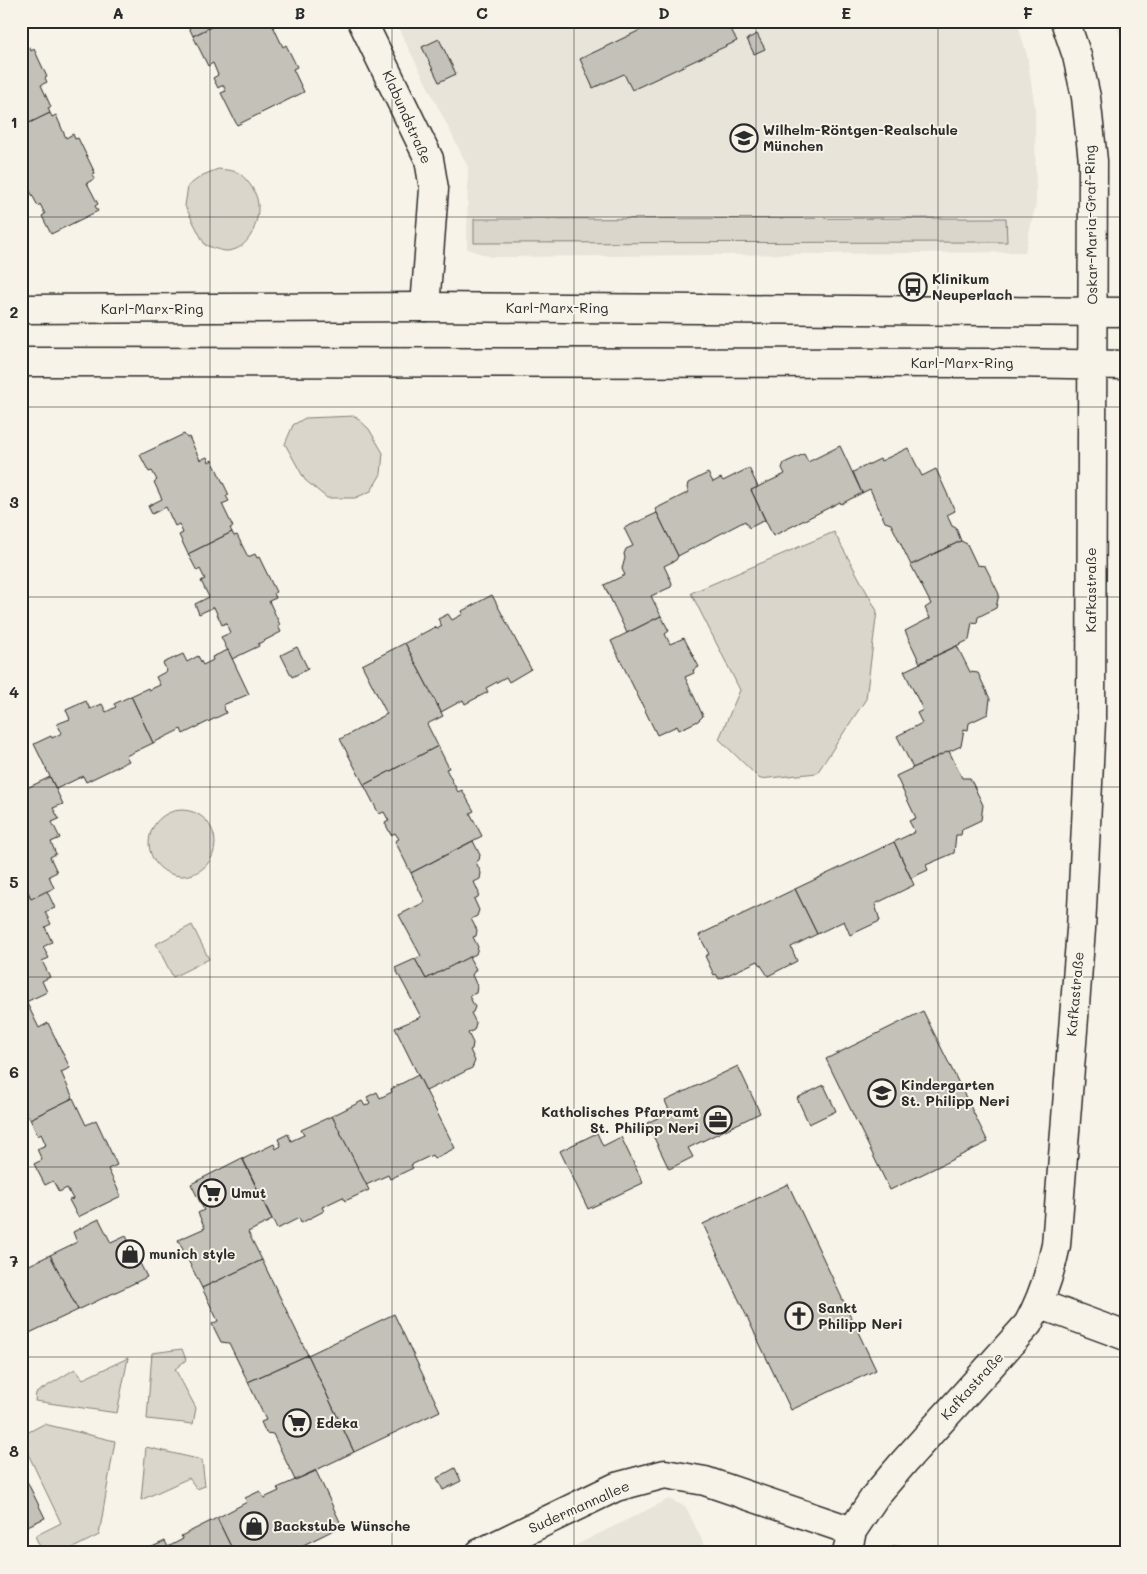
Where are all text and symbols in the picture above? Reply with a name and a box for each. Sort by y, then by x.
text: A [112,2,124,23]
text: B [295,2,305,23]
text: C [476,2,488,23]
text: D [658,2,670,23]
text: E [841,2,851,23]
text: F [1023,2,1033,23]
street label: Klabundstraße [378,67,437,166]
text: 1 [10,111,18,132]
place label: Wilhelm-Röntgen-Realschule München [763,120,958,155]
school or university icon: Wilhelm-Röntgen-Realschule München [729,123,759,153]
street label: Oskar-Maria-Graf-Ring [1080,145,1101,305]
place label: Klinikum Neuperlach [932,269,1012,304]
bus stop icon: Klinikum Neuperlach [898,272,928,302]
street label: Karl-Marx-Ring [506,298,608,317]
street label: Karl-Marx-Ring [101,299,203,318]
text: 2 [10,301,19,322]
street label: Karl-Marx-Ring [911,353,1013,372]
text: 3 [9,491,19,512]
street label: Kafkastraße [1081,547,1100,633]
text: 4 [9,681,19,702]
text: 5 [9,871,19,892]
street label: Kafkastraße [1061,951,1088,1037]
text: 6 [9,1061,19,1082]
place label: Kindergarten St. Philipp Neri [901,1075,1010,1110]
school or university icon: Kindergarten St. Philipp Neri [867,1078,897,1108]
place label: Katholisches Pfarramt St. Philipp Neri [541,1102,699,1137]
office icon: Katholisches Pfarramt St. Philipp Neri [703,1105,733,1135]
supermarket icon: Umut [197,1178,227,1208]
place label: Umut [231,1183,266,1202]
shop icon: munich style [115,1239,145,1269]
place label: munich style [149,1244,235,1263]
text: 7 [10,1250,19,1271]
place label: Sankt Philipp Neri [818,1298,903,1333]
church icon: Sankt Philipp Neri [784,1301,814,1331]
street label: Kafkastraße [936,1348,1007,1424]
supermarket icon: Edeka [282,1408,312,1438]
place label: Edeka [316,1413,359,1432]
text: 8 [9,1440,19,1461]
street label: Sudermannallee [525,1476,632,1537]
shop icon: Backstube Wünsche [239,1511,269,1541]
place label: Backstube Wünsche [273,1516,410,1535]

